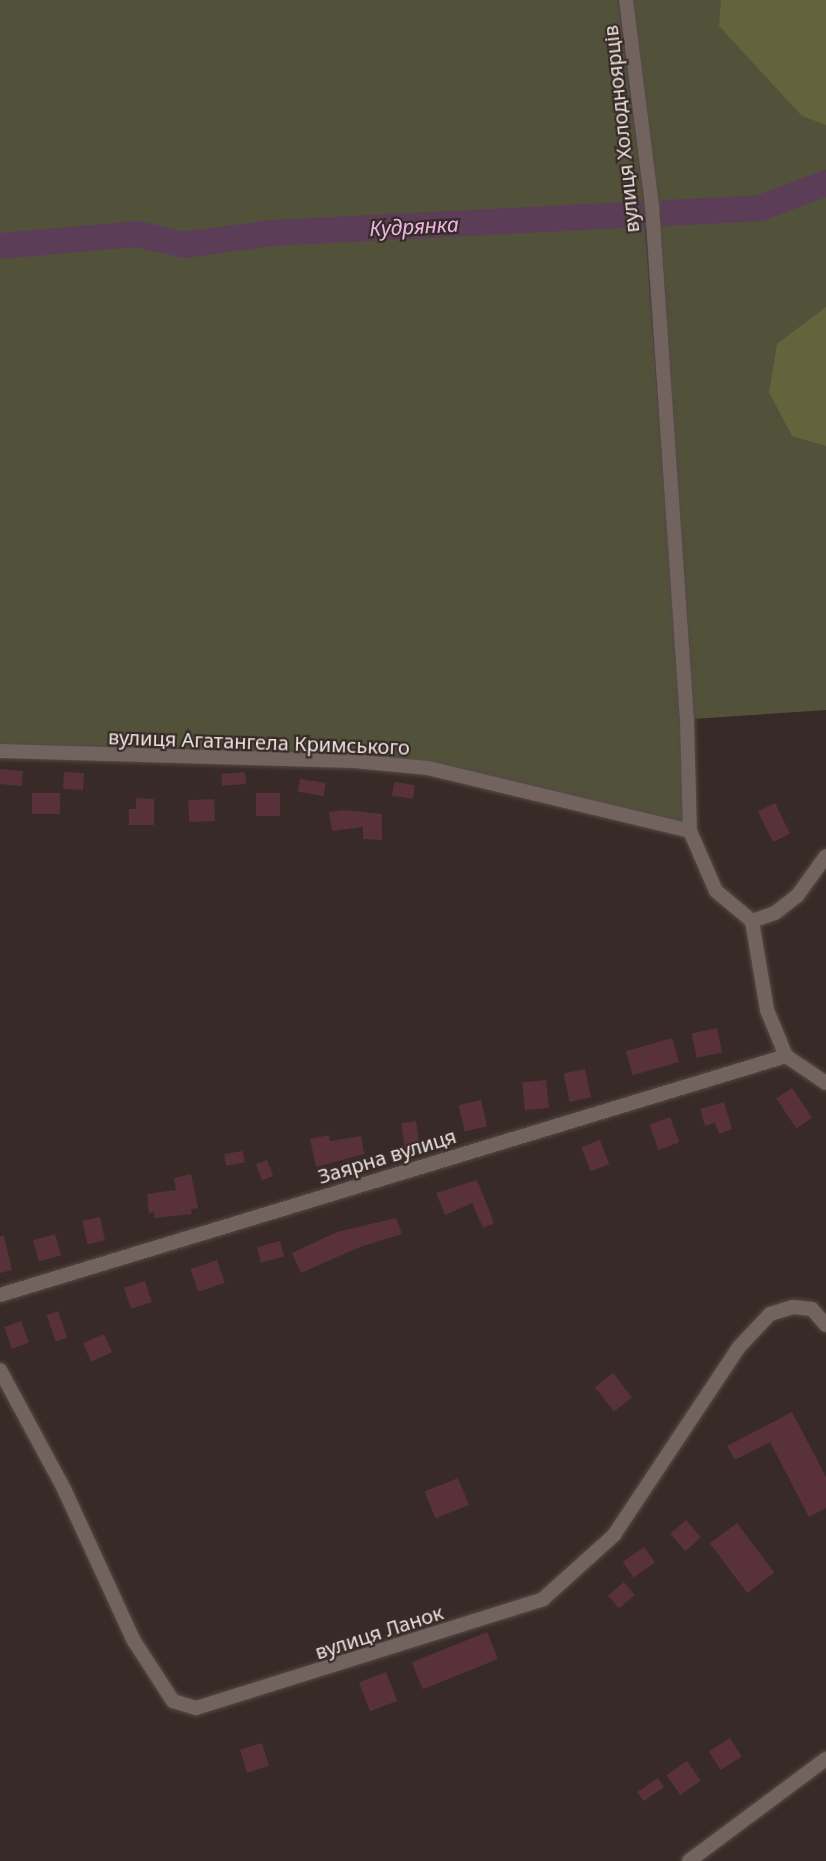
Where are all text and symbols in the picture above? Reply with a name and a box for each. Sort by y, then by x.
street label: вулиця Холодноярців [598,24,644,234]
water label: Кудрянка [369,211,459,241]
street label: вулиця Агатангела Кримського [108,725,410,759]
street label: Заярна вулиця [315,1124,459,1188]
street label: вулиця Ланок [312,1600,446,1664]

